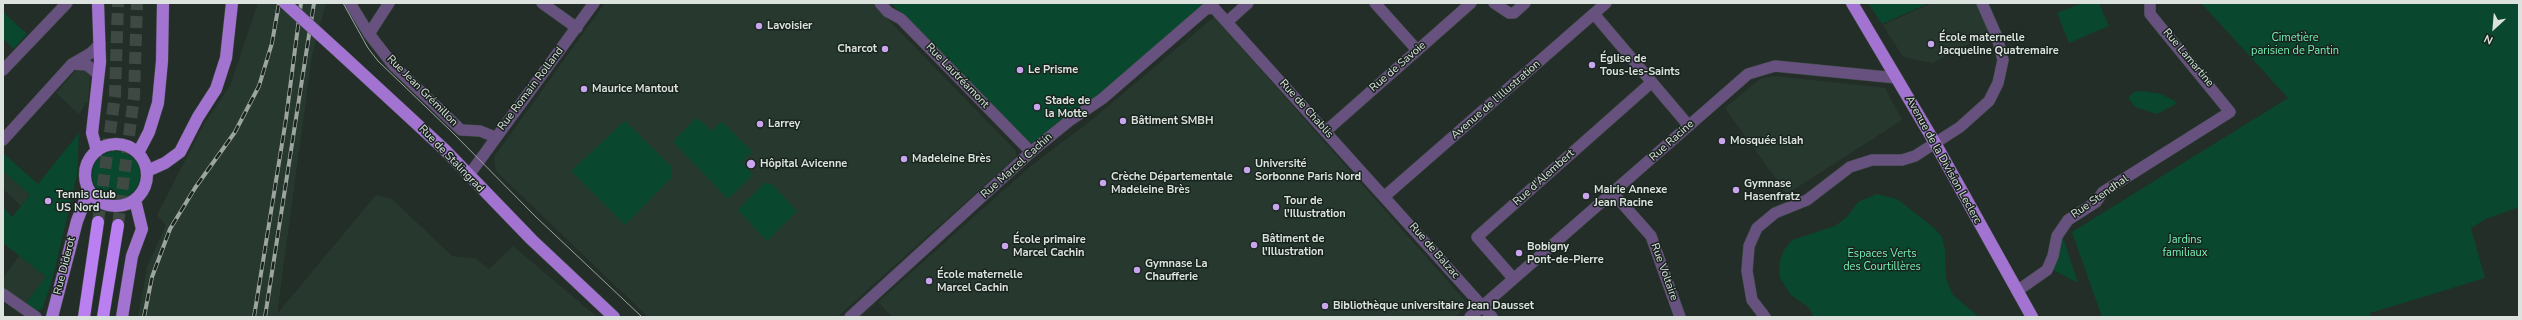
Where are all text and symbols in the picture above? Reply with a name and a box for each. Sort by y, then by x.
north arrow [2474,8,2514,48]
place label: Lavoisier [767,19,812,33]
marker: Lavoisier [754,21,764,31]
street label: Rue Lamartine [2160,26,2216,90]
place label: École maternelle Jacqueline Quatremaire [1939,31,2059,57]
park label: Cimetière parisien de Pantin [2251,31,2339,57]
text: N [2482,31,2496,48]
street label: Rue de Savoie [1367,39,1429,95]
marker: École maternelle Jacqueline Quatremaire [1926,39,1936,49]
street label: Rue Lautréamont [923,41,991,111]
place label: Charcot [837,42,877,56]
marker: Charcot [880,44,890,54]
street label: Rue Romain Rolland [495,45,567,133]
place label: Église de Tous-les-Saints [1600,52,1680,78]
street label: Rue Jean Grémillon [384,53,460,129]
street label: Avenue de l'Illustration [1449,58,1543,142]
marker: Église de Tous-les-Saints [1587,60,1597,70]
place label: Le Prisme [1028,63,1078,77]
marker: Le Prisme [1015,65,1025,75]
street label: Rue de Chablis [1276,77,1336,141]
place label: Maurice Mantout [592,82,678,96]
marker: Maurice Mantout [579,84,589,94]
place label: Stade de la Motte [1045,94,1090,120]
street label: Avenue de la Division Leclerc [1902,94,1984,226]
marker: Stade de la Motte [1032,102,1042,112]
place label: Bâtiment SMBH [1131,114,1213,128]
marker: Bâtiment SMBH [1118,116,1128,126]
place label: Larrey [768,117,800,131]
street label: Rue Racine [1647,118,1697,164]
marker: Larrey [755,119,765,129]
street label: Rue de Stalingrad [416,123,486,195]
street label: Rue Marcel Cachin [979,131,1055,201]
place label: Mosquée Islah [1730,134,1804,148]
marker: Mosquée Islah [1717,136,1727,146]
street label: Rue d'Alembert [1511,147,1577,209]
place label: Madeleine Brès [912,152,991,166]
marker: Madeleine Brès [899,154,909,164]
place label: Hôpital Avicenne [760,157,847,171]
place label: Université Sorbonne Paris Nord [1255,157,1361,183]
marker: Hôpital Avicenne [745,158,757,170]
marker: Université Sorbonne Paris Nord [1242,165,1252,175]
place label: Crèche Départementale Madeleine Brès [1111,170,1233,196]
street label: Rue Stendhal [2069,172,2131,222]
place label: Gymnase Hasenfratz [1744,177,1800,203]
marker: Crèche Départementale Madeleine Brès [1098,178,1108,188]
place label: Mairie Annexe Jean Racine [1594,183,1667,209]
marker: Gymnase Hasenfratz [1731,185,1741,195]
place label: Tennis Club US Nord [56,188,116,214]
marker: Mairie Annexe Jean Racine [1581,191,1591,201]
place label: Tour de l'Illustration [1284,194,1346,220]
marker: Tennis Club US Nord [43,196,53,206]
marker: Tour de l'Illustration [1271,202,1281,212]
street label: Rue de Balzac [1406,220,1462,282]
place label: Bâtiment de l'Illustration [1262,232,1324,258]
place label: École primaire Marcel Cachin [1013,233,1086,259]
park label: Jardins familiaux [2163,233,2207,259]
street label: Rue Diderot [51,236,79,296]
marker: Bâtiment de l'Illustration [1249,240,1259,250]
place label: Bobigny Pont-de-Pierre [1527,240,1604,266]
marker: École primaire Marcel Cachin [1000,241,1010,251]
street label: Rue Voltaire [1647,241,1681,303]
park label: Espaces Verts des Courtillères [1843,247,1921,273]
marker: Bobigny Pont-de-Pierre [1514,248,1524,258]
place label: Gymnase La Chaufferie [1145,257,1207,283]
marker: Gymnase La Chaufferie [1132,265,1142,275]
place label: École maternelle Marcel Cachin [937,268,1023,294]
marker: École maternelle Marcel Cachin [924,276,934,286]
place label: Bibliothèque universitaire Jean Dausset [1333,299,1534,313]
marker: Bibliothèque universitaire Jean Dausset [1320,301,1330,311]

